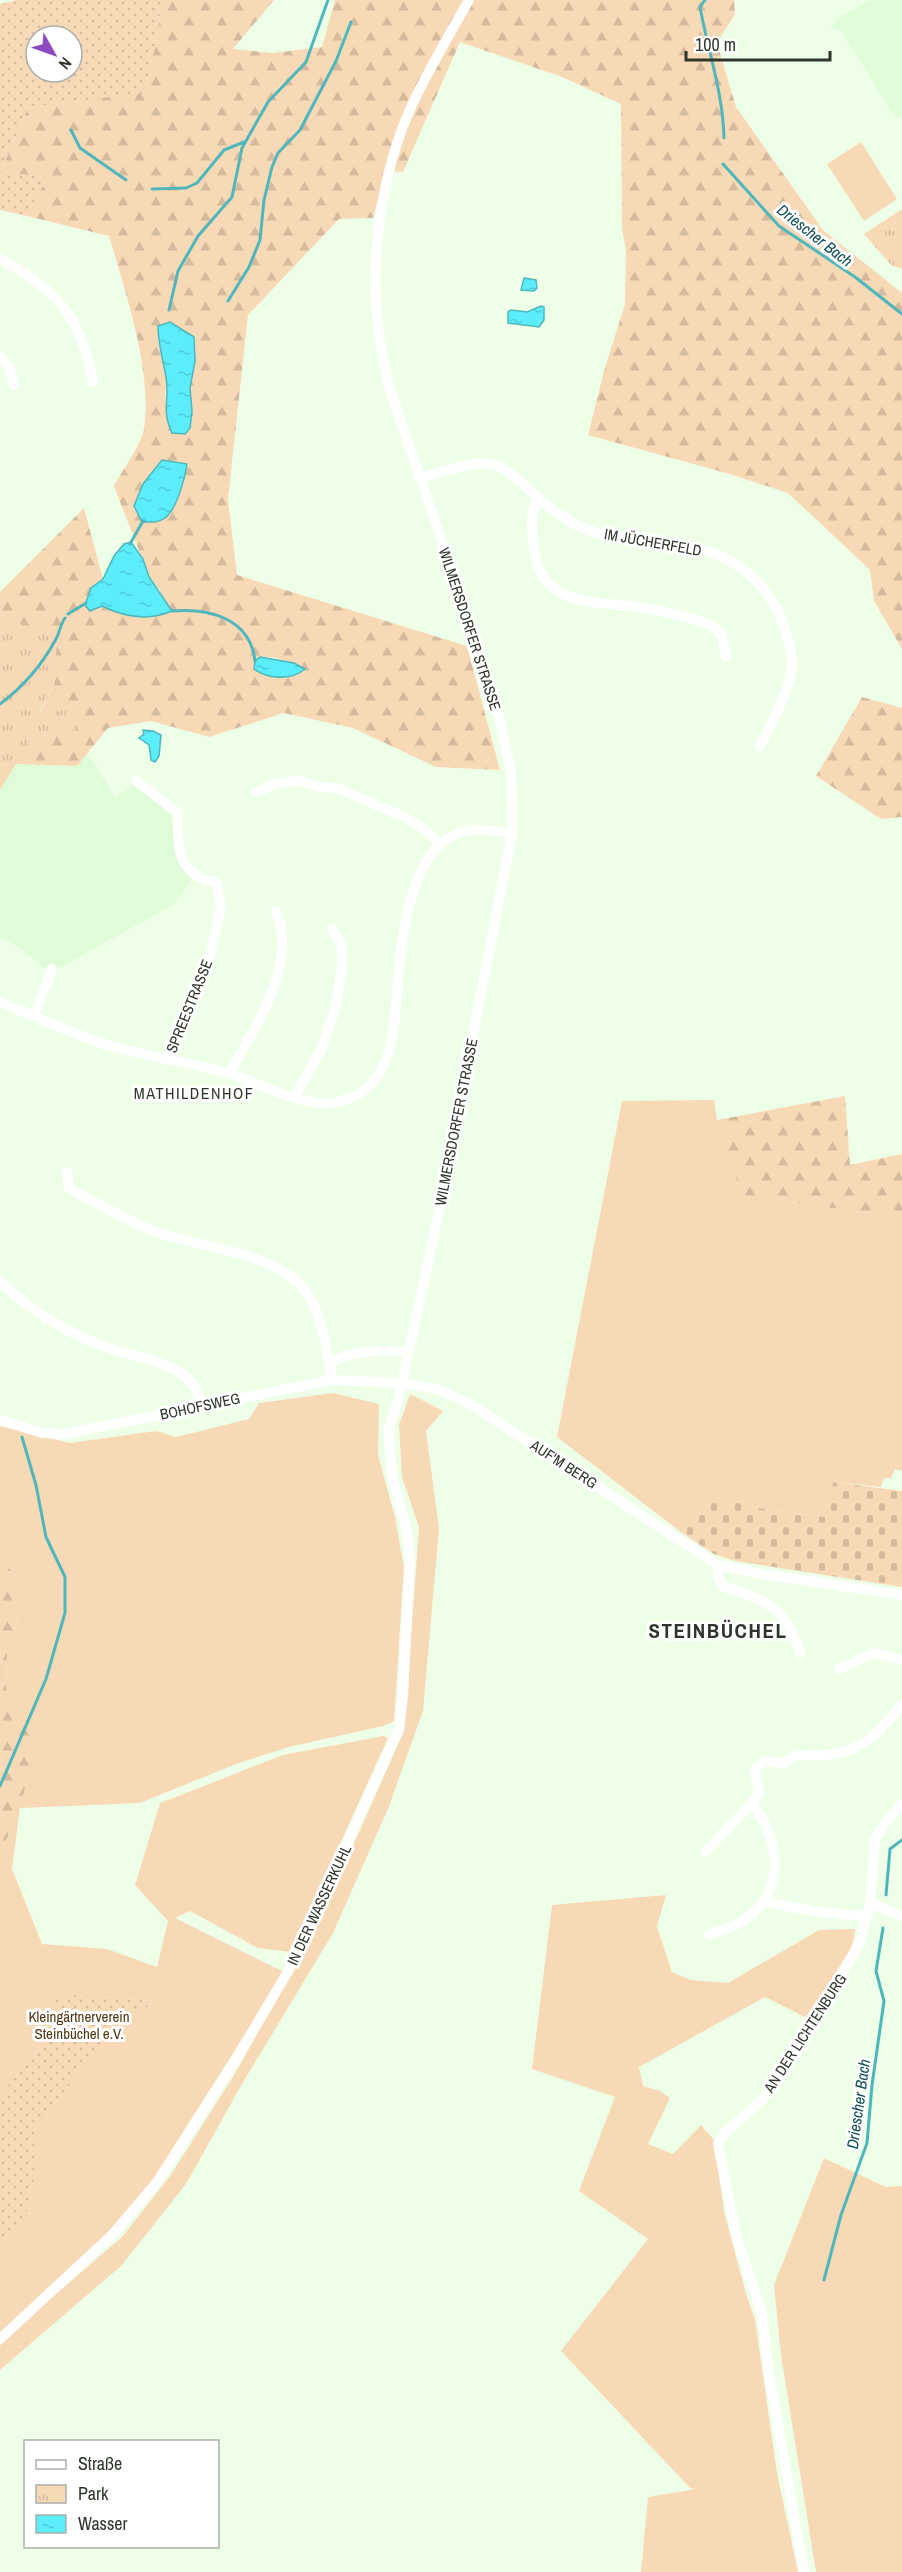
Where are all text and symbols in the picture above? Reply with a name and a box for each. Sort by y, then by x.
north arrow [24,24,84,84]
scale bar [686,24,830,62]
text: 100 m [695,32,736,57]
text: N [54,53,77,74]
water label: Driescher Bach [773,198,857,272]
street label: IM JÜCHERFELD [603,523,703,561]
street label: WILMERSDORFER STRASSE [434,545,506,713]
street label: SPREESTRASSE [161,956,217,1056]
street label: WILMERSDORFER STRASSE [429,1036,483,1208]
district label: MATHILDENHOF [134,1082,254,1104]
street label: BOHOFSWEG [158,1387,242,1425]
street label: AUF'M BERG [526,1434,601,1493]
district label: STEINBÜCHEL [649,1616,787,1645]
street label: IN DER WASSERKUHL [282,1841,356,1969]
street label: AN DER LICHTENBURG [758,1969,851,2097]
park label: Kleingärtnerverein Steinbüchel e.V. [28,2006,130,2044]
water label: Driescher Bach [841,2058,875,2150]
legend [24,2440,219,2548]
text: Straße [78,2451,122,2476]
text: Park [78,2481,109,2506]
text: Wasser [78,2511,128,2536]

